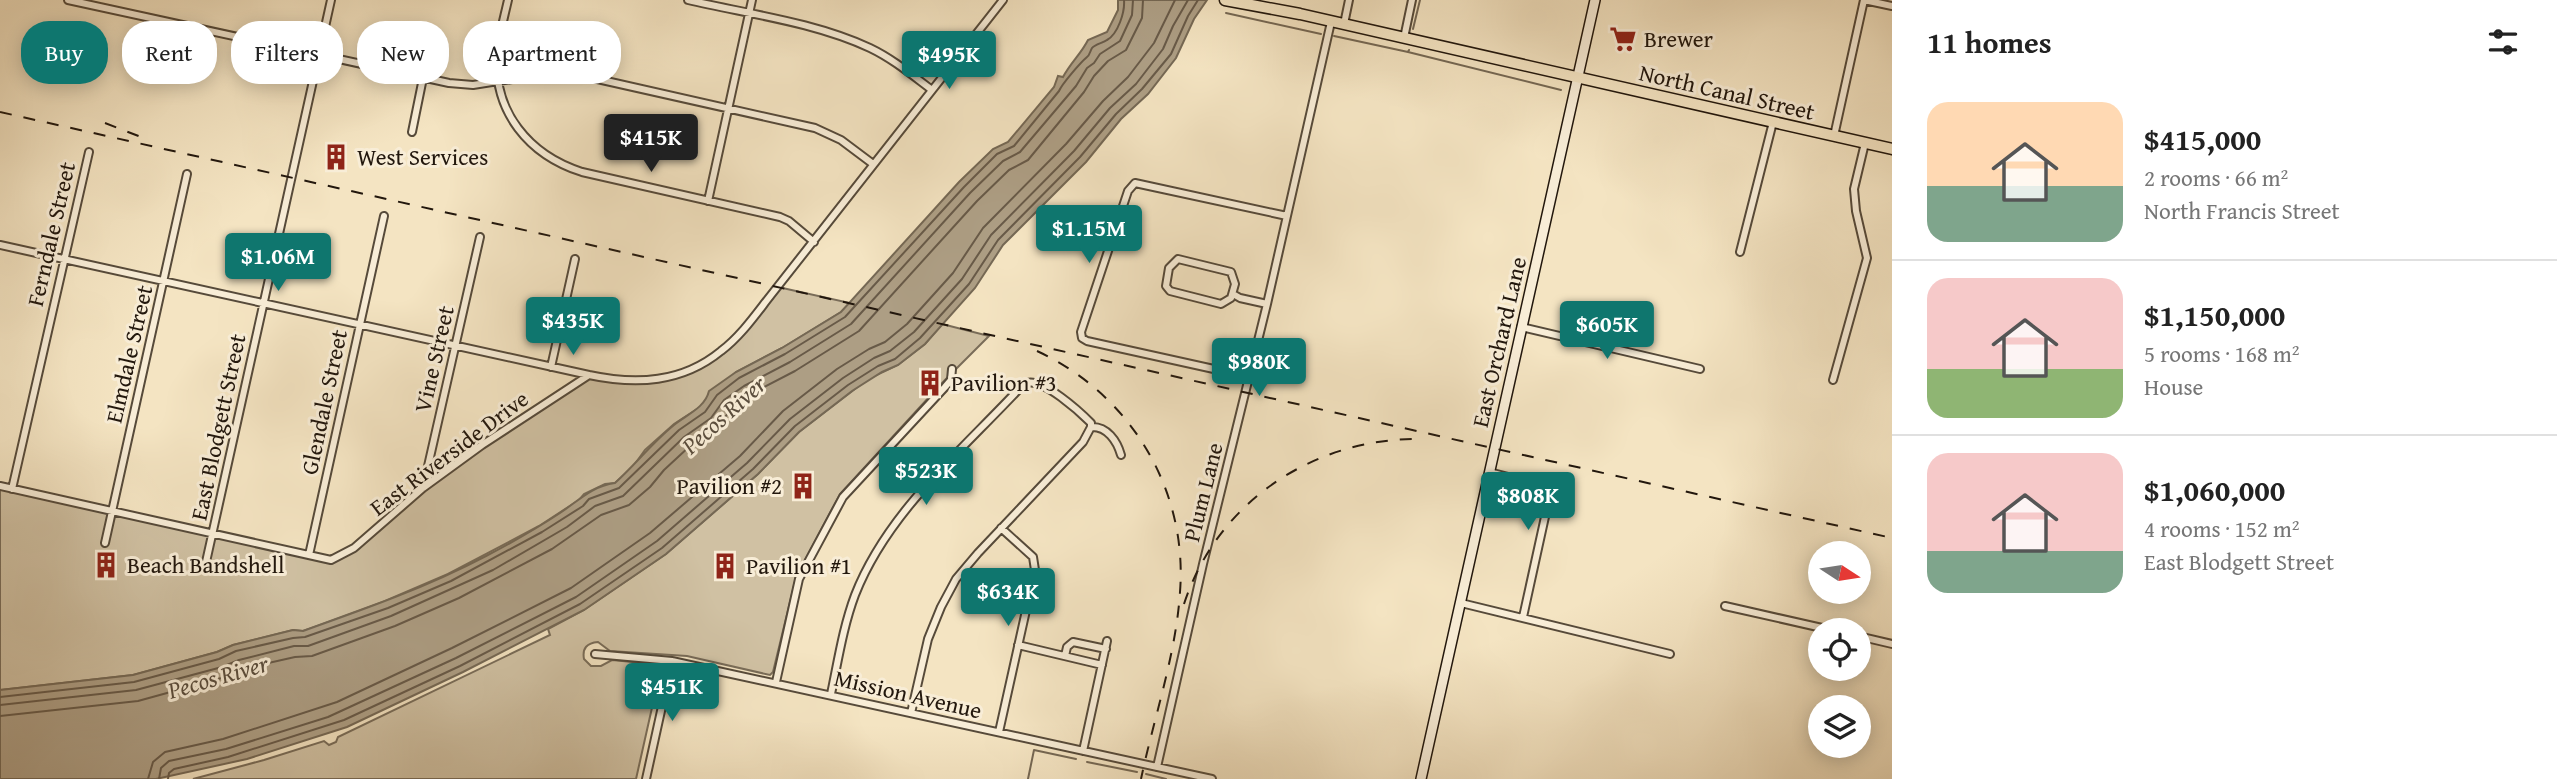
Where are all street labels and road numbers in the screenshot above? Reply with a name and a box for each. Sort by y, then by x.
street label: North Canal Street [1636,55,1818,128]
street label: Ferndale Street [18,158,83,309]
street label: East Orchard Lane [1463,253,1534,430]
street label: Elmdale Street [97,282,160,426]
street label: Vine Street [405,302,462,415]
street label: Glendale Street [292,326,355,477]
street label: East Blodgett Street [182,331,253,523]
street label: East Riverside Drive [362,382,535,523]
street label: Plum Lane [1174,439,1231,545]
street label: Mission Avenue [831,661,985,727]

